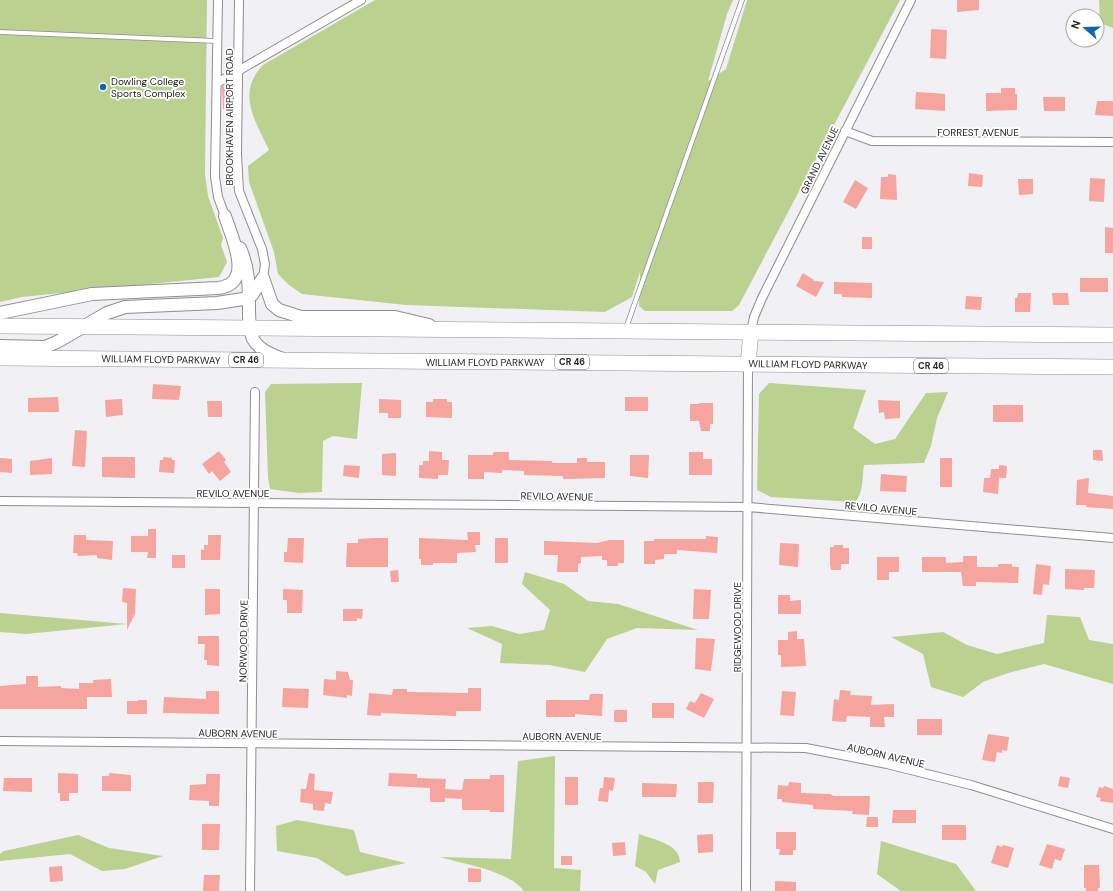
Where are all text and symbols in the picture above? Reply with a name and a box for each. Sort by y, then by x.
north arrow [1065,8,1105,48]
text: N [1068,18,1084,31]
street label: BROOKHAVEN AIRPORT ROAD [223,48,236,186]
place label: Dowling College Sports Complex [111,75,185,100]
marker: Dowling College Sports Complex [98,82,108,92]
street label: GRAND AVENUE [797,124,842,196]
street label: FORREST AVENUE [937,126,1019,139]
street label: WILLIAM FLOYD PARKWAY [101,352,221,367]
road number: CR 46 [229,353,263,367]
road number: CR 46 [555,355,589,369]
street label: WILLIAM FLOYD PARKWAY [425,356,545,369]
street label: WILLIAM FLOYD PARKWAY [748,357,868,372]
road number: CR 46 [914,359,948,373]
street label: REVILO AVENUE [197,487,270,500]
street label: REVILO AVENUE [521,489,594,504]
street label: REVILO AVENUE [844,499,918,518]
street label: RIDGEWOOD DRIVE [731,581,744,672]
street label: NORWOOD DRIVE [236,599,251,682]
street label: AUBORN AVENUE [198,726,278,741]
street label: AUBORN AVENUE [522,730,602,743]
street label: AUBORN AVENUE [846,740,926,771]

